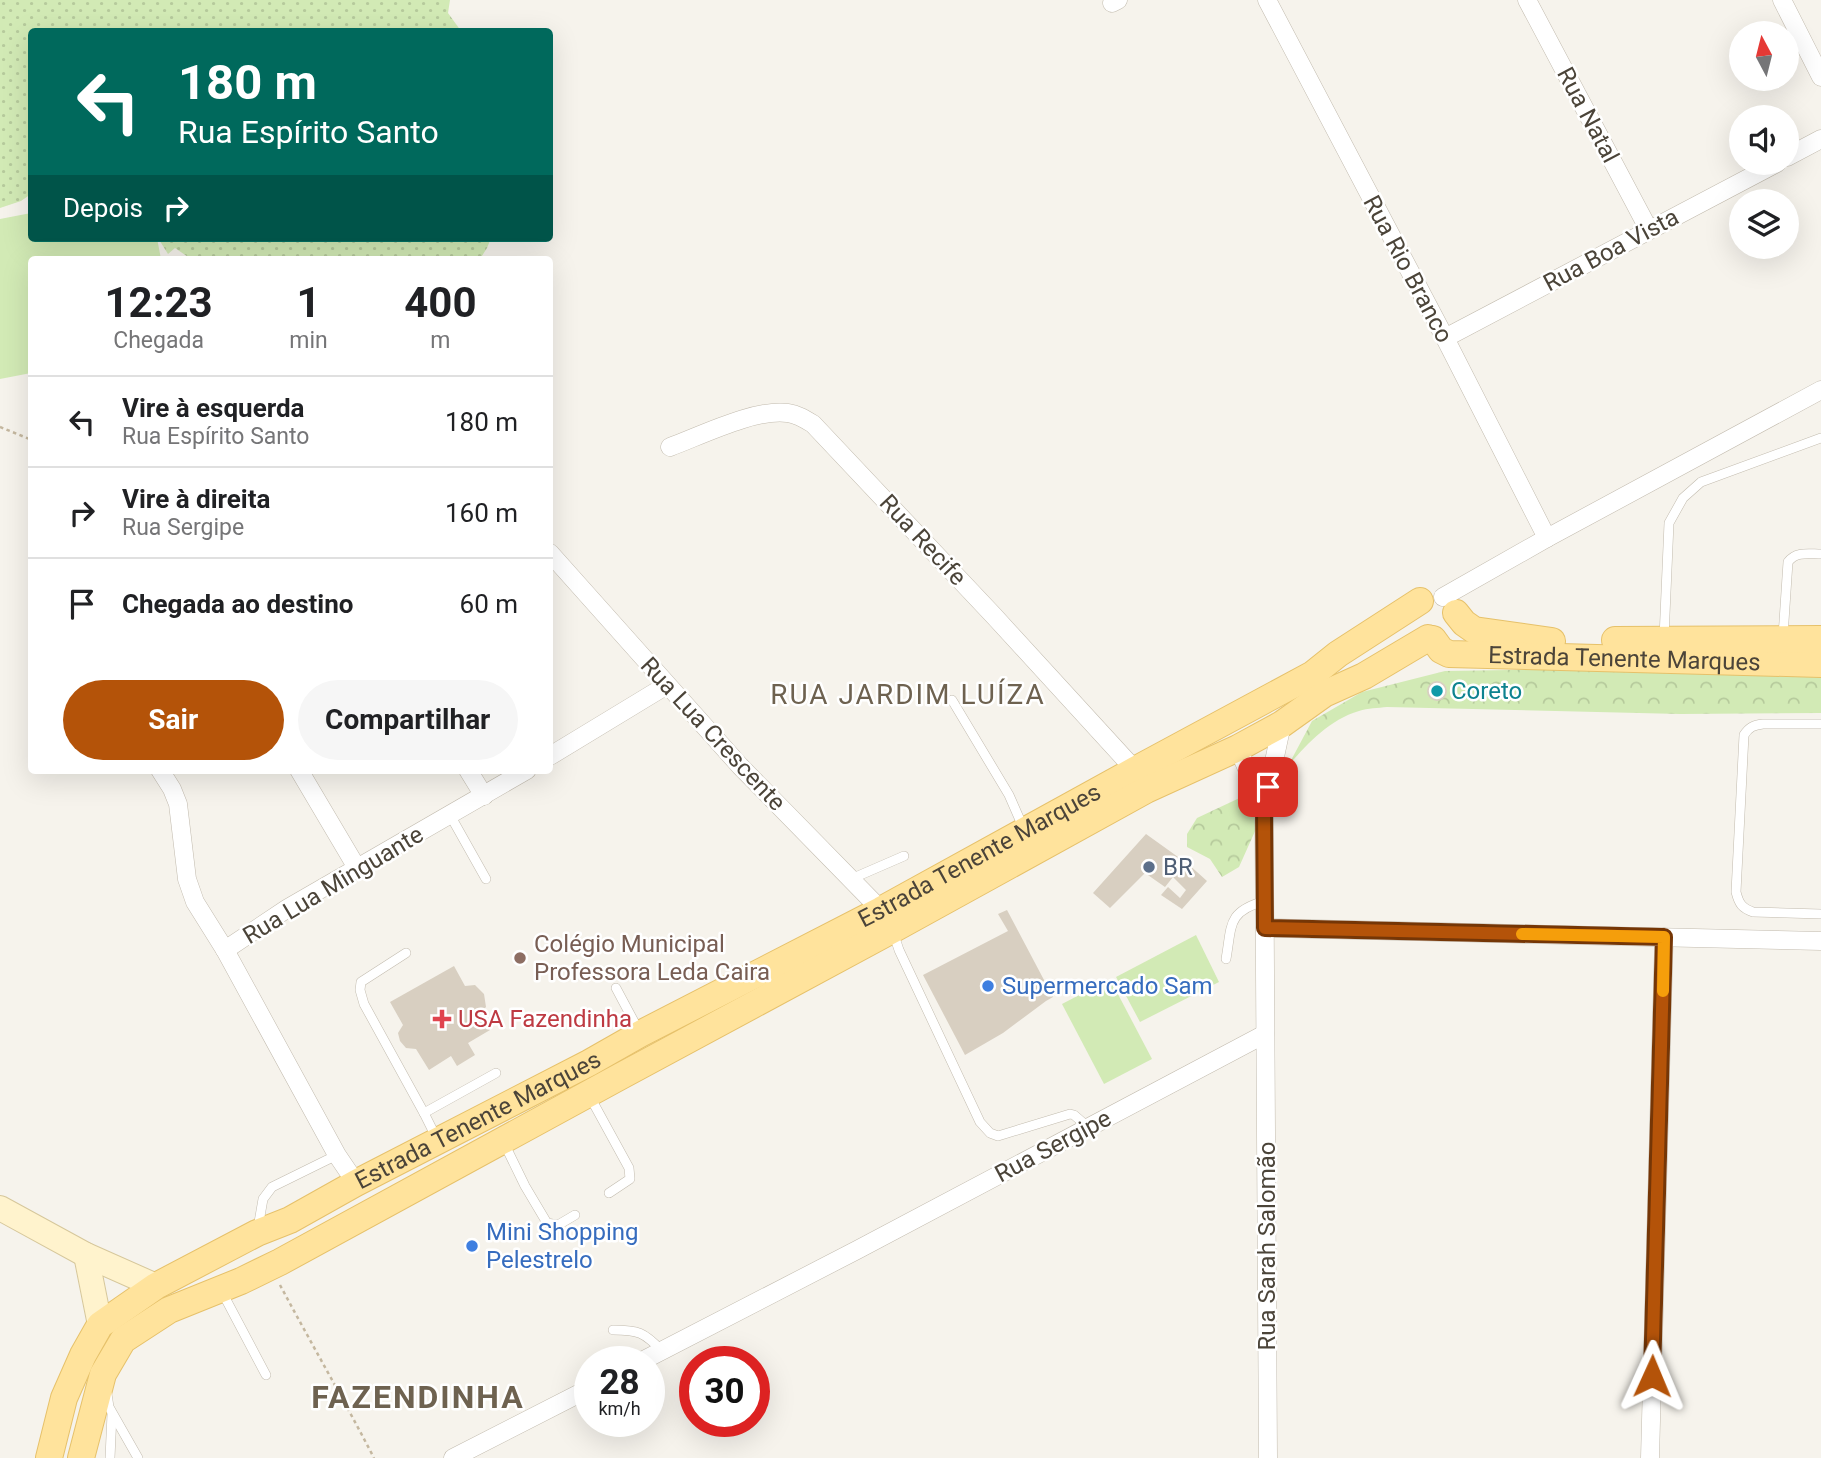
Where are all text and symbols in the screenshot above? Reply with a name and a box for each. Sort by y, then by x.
north arrow [1729,21,1799,91]
map controls [1729,21,1799,259]
text: 180 m [178,54,317,111]
icon: left [63,56,154,147]
street label: Rua Natal [1551,63,1625,167]
button: sound [1729,105,1799,175]
text: Rua Espírito Santo [178,113,439,151]
icon: right [157,189,195,227]
button: layers [1729,189,1799,259]
street label: Rua Rio Branco [1358,191,1458,347]
text: Depois [63,193,143,223]
street label: Rua Boa Vista [1539,203,1683,297]
text: 12:23 [105,278,213,327]
text: 1 [296,278,321,327]
text: 400 [404,278,477,327]
text: Chegada [113,327,204,354]
text: min [289,327,328,354]
text: m [430,327,450,354]
text: Vire à esquerda [122,393,305,423]
icon: left [63,403,101,441]
text: 180 m [445,407,518,437]
text: Rua Espírito Santo [122,423,309,450]
text: Vire à direita [122,484,270,514]
street label: Rua Recife [874,489,972,591]
icon: right [63,494,101,532]
text: 160 m [445,498,518,528]
text: Rua Sergipe [122,514,244,541]
icon: arrive [63,585,101,623]
text: Chegada ao destino [122,589,353,619]
text: 60 m [460,589,518,619]
street label: Estrada Tenente Marques [1488,641,1761,676]
street label: Rua Lua Crescente [635,652,791,816]
place label: Coreto [1451,677,1522,705]
district label: RUA JARDIM LUÍZA [770,678,1046,711]
button: Sair [63,680,284,760]
button: Compartilhar [298,680,518,760]
marker: Coreto [1429,683,1445,699]
pin [1238,757,1298,817]
icon: arrive [1249,768,1287,806]
street label: Estrada Tenente Marques [853,778,1106,933]
street label: Rua Lua Minguante [238,820,428,950]
place label: BR [1163,853,1193,881]
marker: BR [1141,859,1157,875]
place label: Colégio Municipal Professora Leda Caira [534,930,770,986]
marker: Colégio Municipal Professora Leda Caira [512,950,528,966]
place label: Supermercado Sam [1002,972,1213,1000]
marker: Supermercado Sam [980,978,996,994]
place label: USA Fazendinha [458,1005,632,1033]
marker: USA Fazendinha [432,1009,452,1029]
street label: Estrada Tenente Marques [351,1045,606,1195]
street label: Rua Sergipe [990,1104,1116,1188]
street label: Rua Sarah Salomão [1253,1142,1281,1350]
place label: Mini Shopping Pelestrelo [486,1218,639,1274]
marker: Mini Shopping Pelestrelo [464,1238,480,1254]
position arrow [1615,1339,1689,1413]
speed limit sign: 30 [679,1346,770,1437]
text: 28 [599,1362,640,1403]
district label: FAZENDINHA [311,1378,525,1416]
text: km/h [598,1398,641,1419]

